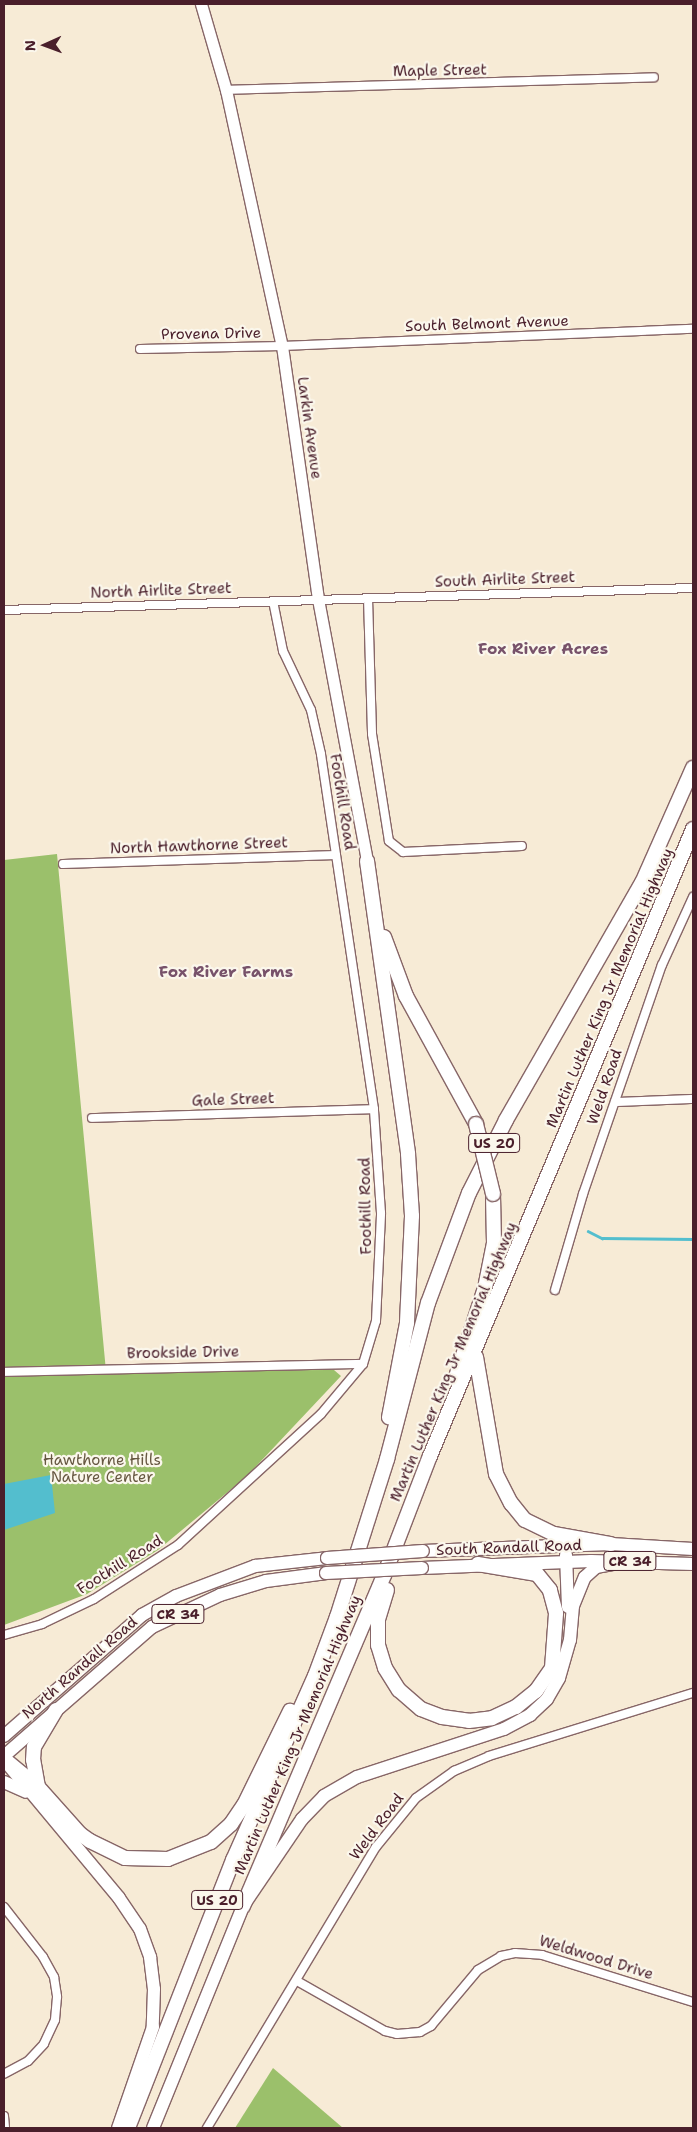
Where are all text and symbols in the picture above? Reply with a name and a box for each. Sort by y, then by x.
north arrow [20,20,70,70]
text: N [21,40,39,51]
street label: Maple Street [393,61,487,81]
street label: South Belmont Avenue [405,312,569,336]
street label: Provena Drive [161,324,261,344]
street label: Larkin Avenue [293,376,325,480]
street label: South Airlite Street [435,569,575,591]
street label: North Airlite Street [90,580,232,602]
district label: Fox River Acres [478,639,608,659]
street label: Foothill Road [326,753,358,851]
street label: North Hawthorne Street [110,834,288,858]
street label: Martin Luther King Jr Memorial Highway [543,845,677,1131]
district label: Fox River Farms [159,962,293,982]
street label: Weld Road [584,1047,626,1127]
street label: Gale Street [191,1090,275,1110]
road number: US 20 [468,1132,520,1154]
street label: Foothill Road [356,1157,376,1255]
street label: Martin Luther King Jr Memorial Highway [387,1219,521,1505]
street label: Brookside Drive [127,1343,239,1363]
park label: Hawthorne Hills Nature Center [43,1451,161,1486]
street label: Foothill Road [74,1532,166,1598]
street label: South Randall Road [436,1536,582,1560]
road number: CR 34 [602,1550,658,1572]
street label: Martin Luther King Jr Memorial Highway [231,1592,365,1878]
road number: CR 34 [150,1602,206,1626]
street label: North Randall Road [19,1613,141,1723]
street label: Weld Road [346,1790,408,1864]
road number: US 20 [191,1888,243,1912]
street label: Weldwood Drive [537,1932,655,1984]

